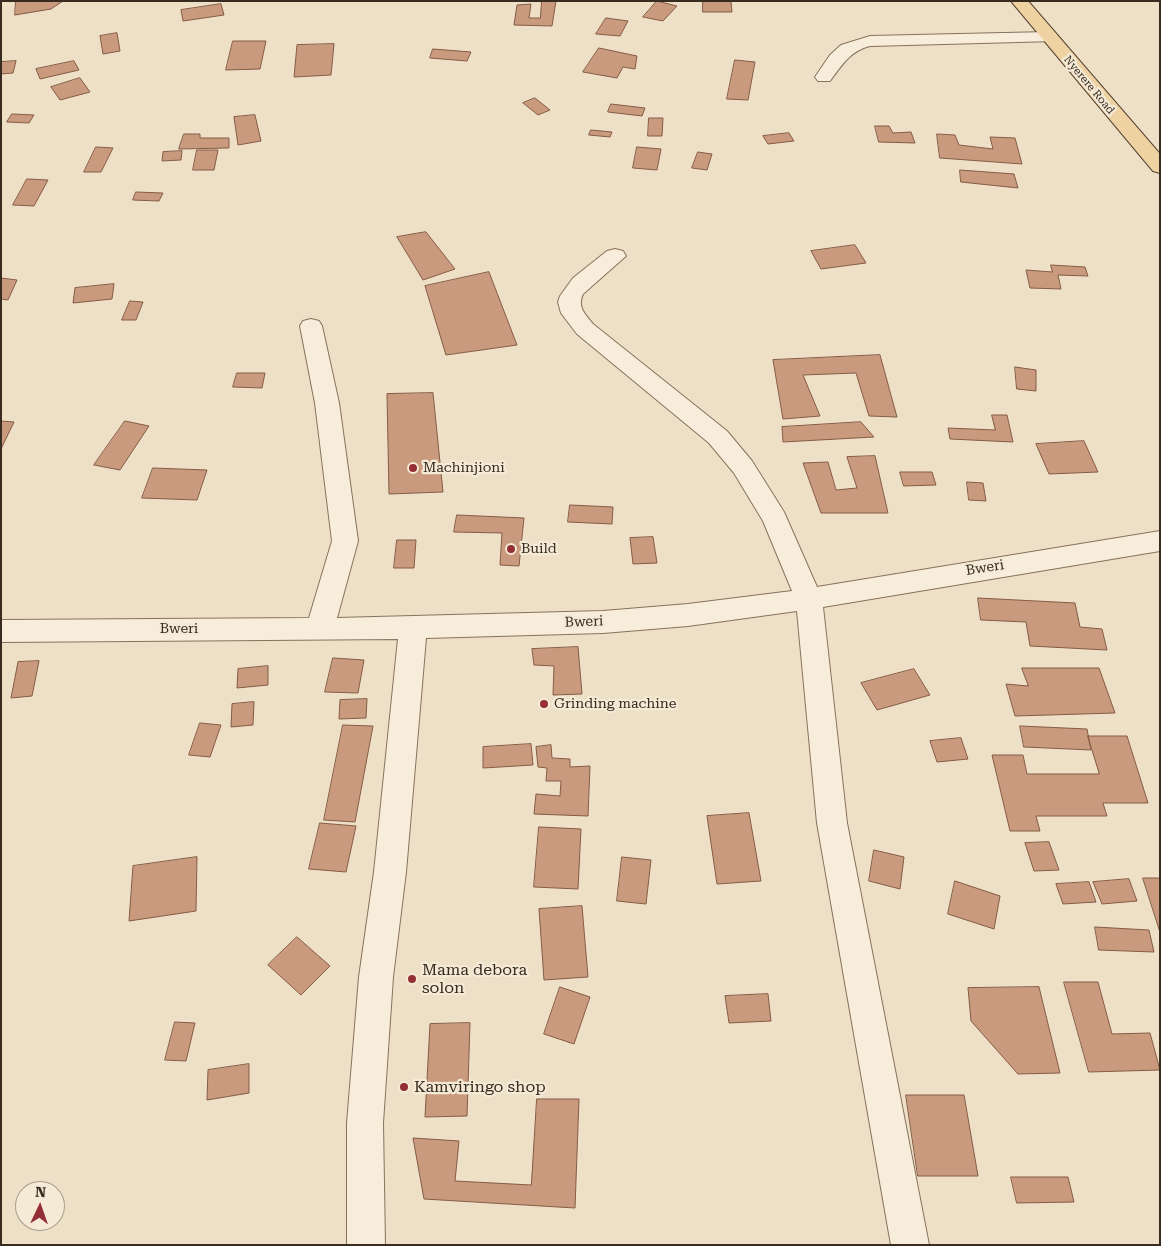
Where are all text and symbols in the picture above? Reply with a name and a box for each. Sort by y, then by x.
street label: Nyerere Road [1061,53,1117,117]
place label: Machinjioni [423,460,505,476]
marker: Machinjioni [407,462,419,474]
place label: Build [521,541,557,557]
marker: Build [505,543,517,555]
street label: Bweri [965,557,1005,579]
street label: Bweri [564,613,604,631]
street label: Bweri [160,621,198,637]
place label: Grinding machine [554,696,676,712]
marker: Grinding machine [538,698,550,710]
place label: Mama debora solon [422,960,527,998]
marker: Mama debora solon [406,973,418,985]
place label: Kamviringo shop [414,1077,546,1097]
marker: Kamviringo shop [398,1081,410,1093]
north arrow [15,1181,65,1231]
text: N [35,1184,47,1200]

